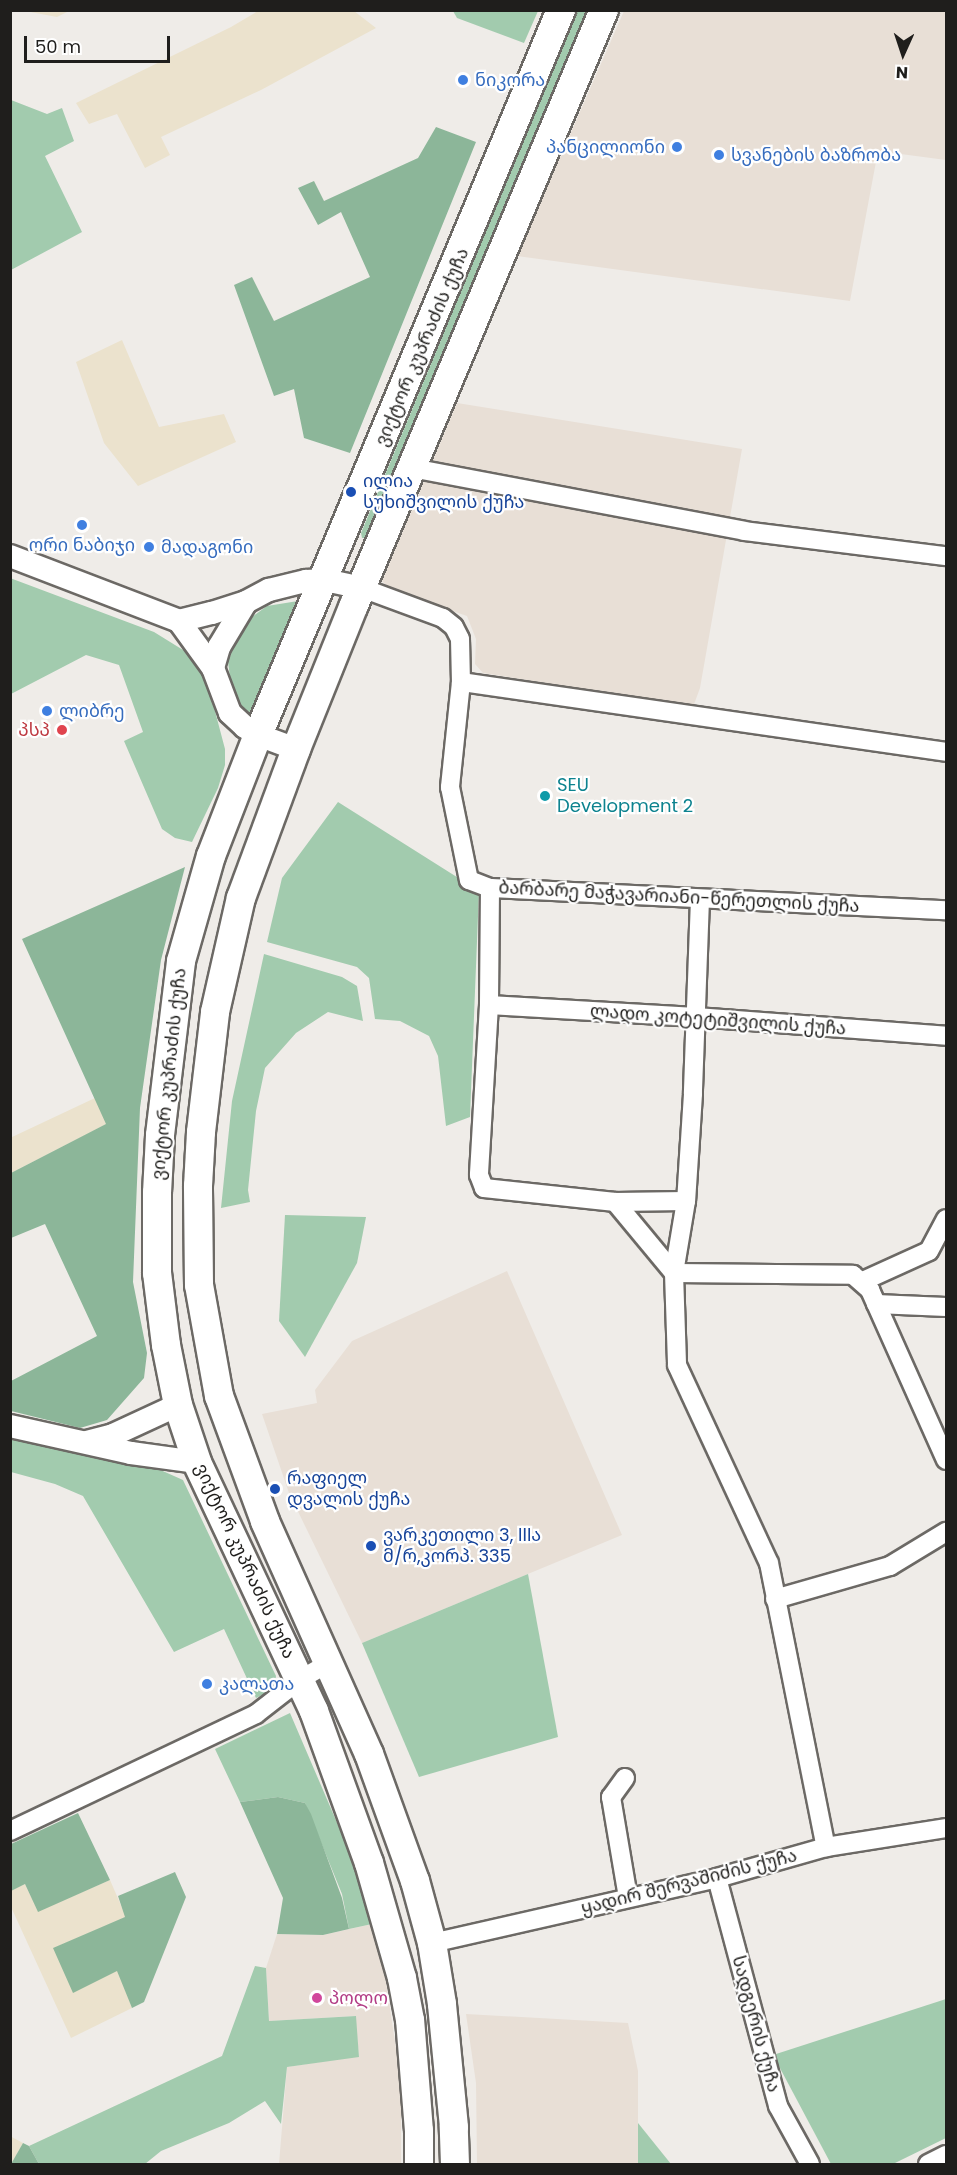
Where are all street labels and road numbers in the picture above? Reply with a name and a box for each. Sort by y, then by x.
street label: ვიქტორ კუპრაძის ქუჩა [370,245,474,449]
street label: ბარბარე მაჭავარიანი-წერეთლის ქუჩა [498,877,860,917]
street label: ვიქტორ კუპრაძის ქუჩა [147,967,191,1181]
street label: ლადო კოტეტიშვილის ქუჩა [589,1000,847,1040]
street label: ვიქტორ კუპრაძის ქუჩა [190,1460,300,1662]
street label: ყადირ შერვაშიძის ქუჩა [579,1845,799,1919]
street label: სადგერის ქუჩა [727,1953,785,2095]

